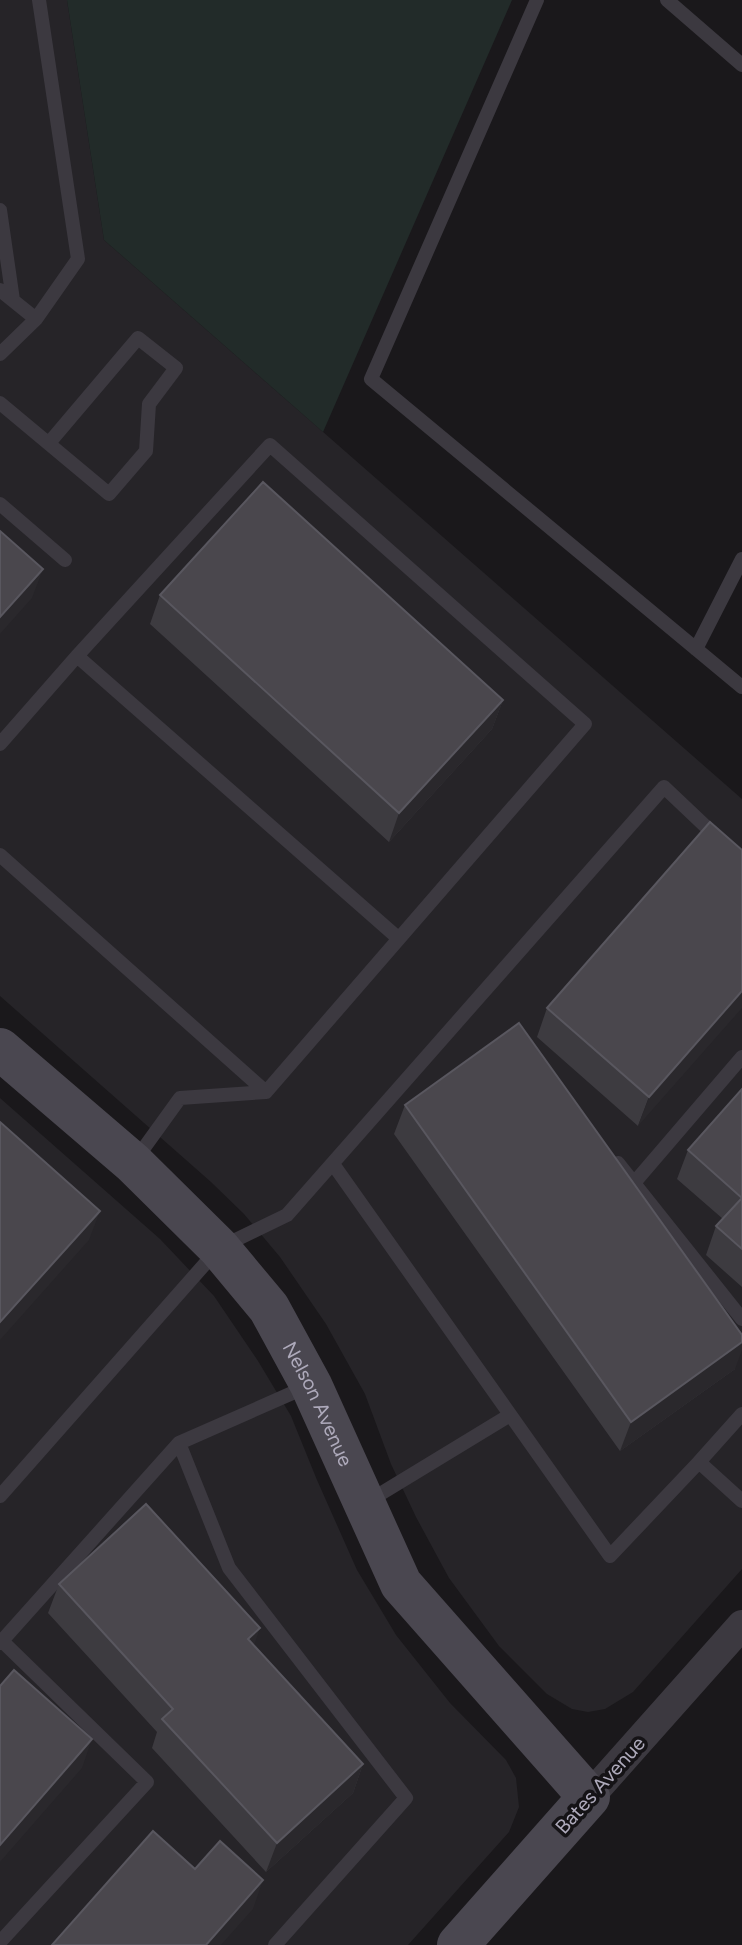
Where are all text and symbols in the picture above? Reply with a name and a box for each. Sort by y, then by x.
street label: Nelson Avenue [278,1337,358,1470]
street label: Bates Avenue [550,1731,650,1839]

